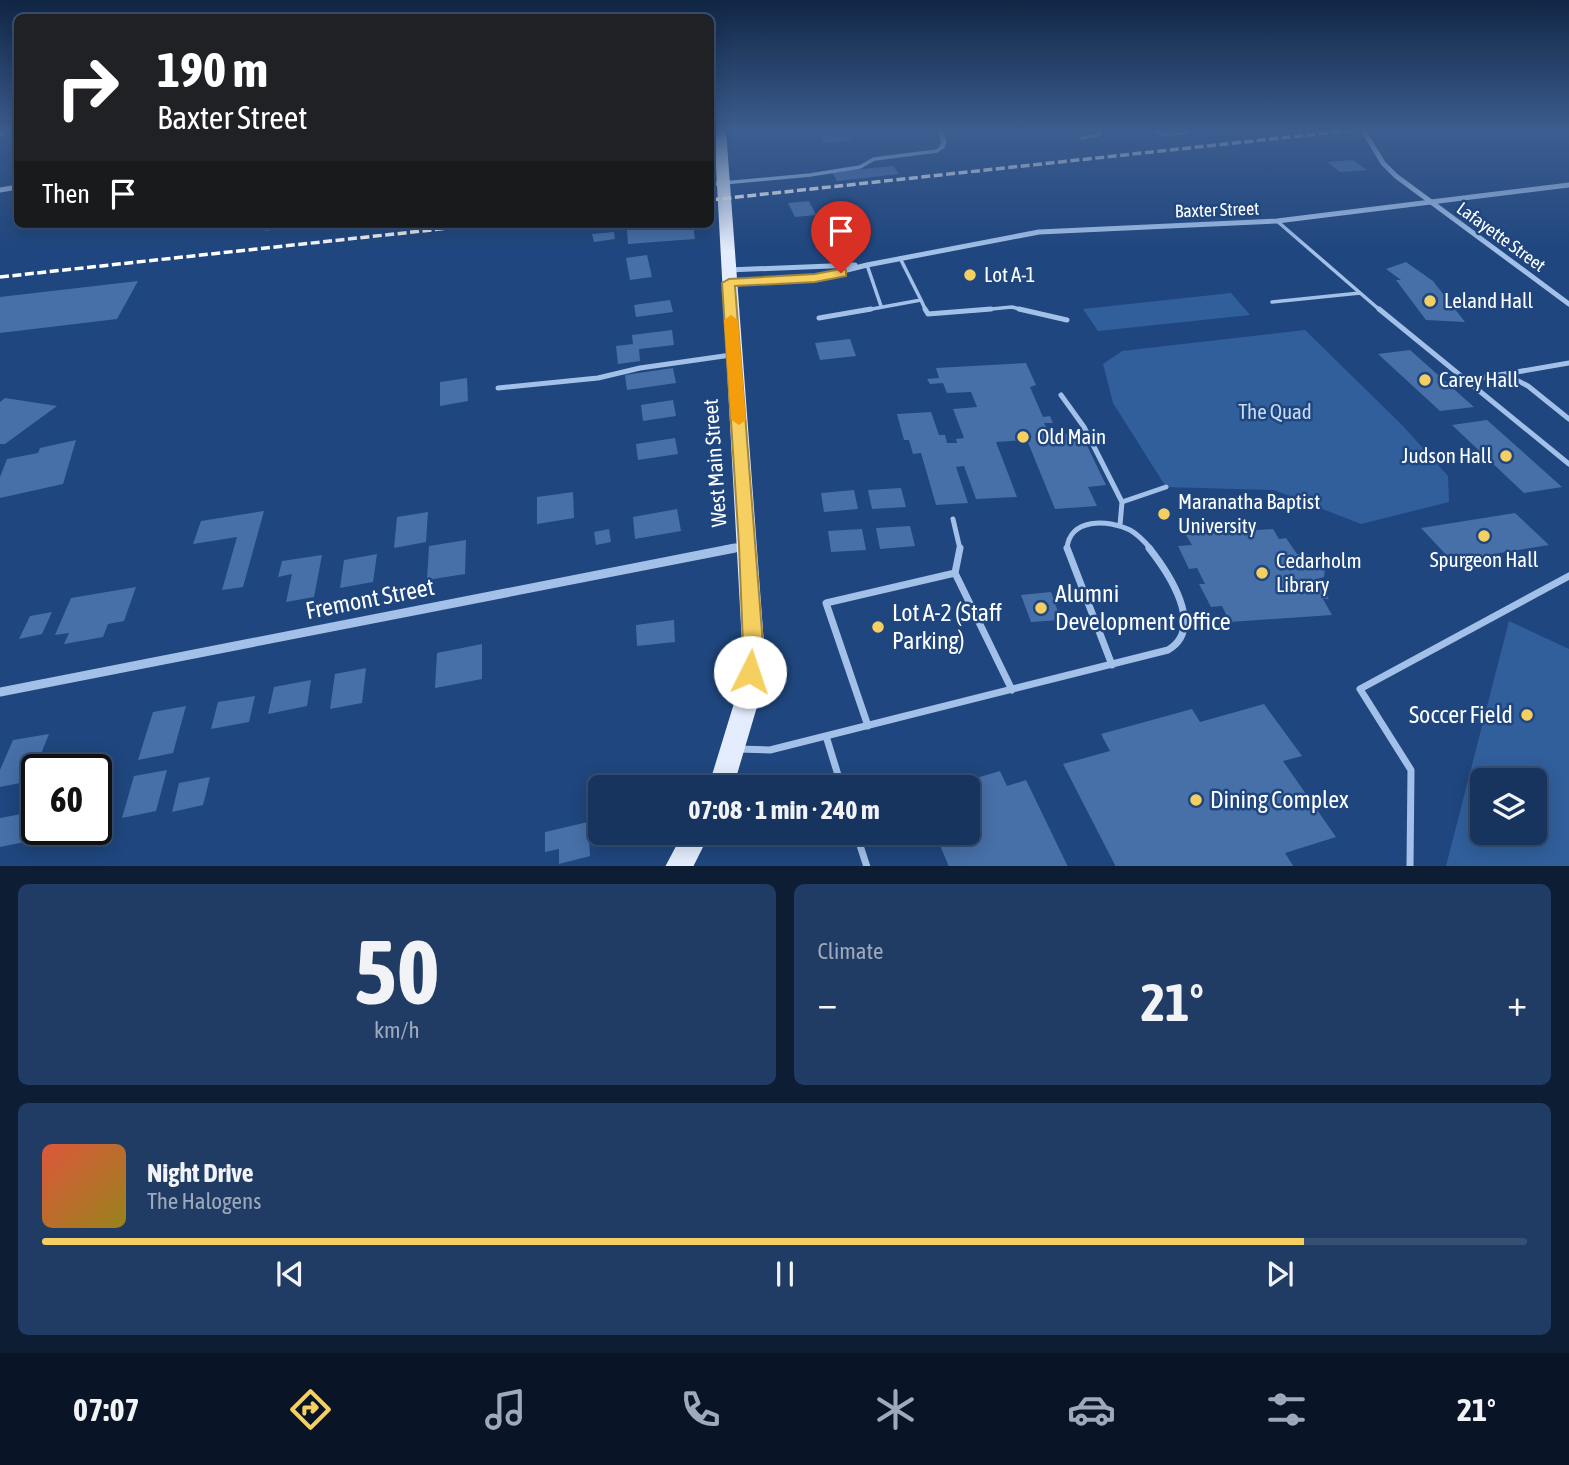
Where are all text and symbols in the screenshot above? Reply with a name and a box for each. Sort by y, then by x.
text: 190 m [157,41,268,97]
icon: right [42,42,133,133]
text: Baxter Street [157,99,307,136]
icon: arrive [104,175,142,213]
text: Then [42,179,90,209]
street label: Lafayette Street [1453,197,1550,276]
street label: Baxter Street [1174,198,1260,221]
pin [811,201,871,273]
icon: arrive [822,212,860,250]
place label: Lot A-1 [984,262,1035,286]
marker: Lot A-1 [962,267,978,283]
place label: Leland Hall [1444,288,1534,312]
marker: Leland Hall [1422,293,1438,309]
place label: Carey Hall [1439,367,1519,391]
marker: Carey Hall [1417,372,1433,388]
street label: West Main Street [698,398,730,528]
park label: The Quad [1238,399,1312,423]
place label: Old Main [1037,424,1106,448]
marker: Old Main [1015,429,1031,445]
place label: Judson Hall [1402,443,1492,467]
marker: Judson Hall [1498,448,1514,464]
place label: Maranatha Baptist University [1178,489,1320,537]
marker: Maranatha Baptist University [1156,506,1172,522]
marker: Spurgeon Hall [1476,528,1492,544]
place label: Spurgeon Hall [1430,547,1539,571]
place label: Cedarholm Library [1276,548,1362,596]
marker: Cedarholm Library [1254,565,1270,581]
street label: Fremont Street [303,573,436,624]
place label: Alumni Development Office [1055,580,1231,635]
place label: Lot A-2 (Staff Parking) [892,599,1002,654]
marker: Alumni Development Office [1033,600,1049,616]
marker: Lot A-2 (Staff Parking) [870,619,886,635]
position arrow [713,635,787,709]
place label: Soccer Field [1409,701,1513,728]
marker: Soccer Field [1519,707,1535,723]
speed limit sign: 60 [21,754,112,845]
map controls [1470,768,1547,845]
button: layers [1470,768,1547,845]
place label: Dining Complex [1210,786,1349,813]
marker: Dining Complex [1188,792,1204,808]
text: 07:08 · 1 min · 240 m [688,795,880,825]
text: 50 [354,919,440,1023]
text: Climate [818,938,883,964]
text: 21° [1141,972,1204,1032]
text: − [818,981,837,1024]
text: + [1507,981,1527,1024]
text: km/h [374,1017,420,1043]
text: Night Drive [147,1158,254,1188]
text: The Halogens [147,1188,261,1214]
icon: previous [271,1255,309,1293]
icon: pause [766,1255,804,1293]
icon: next [1261,1255,1299,1293]
icon: directions [286,1385,335,1434]
icon: music [481,1385,530,1434]
icon: phone [676,1385,725,1434]
icon: climate [871,1385,920,1434]
icon: car [1067,1385,1116,1434]
icon: filters [1262,1385,1311,1434]
text: 07:07 [73,1391,140,1428]
text: 21° [1457,1391,1496,1428]

